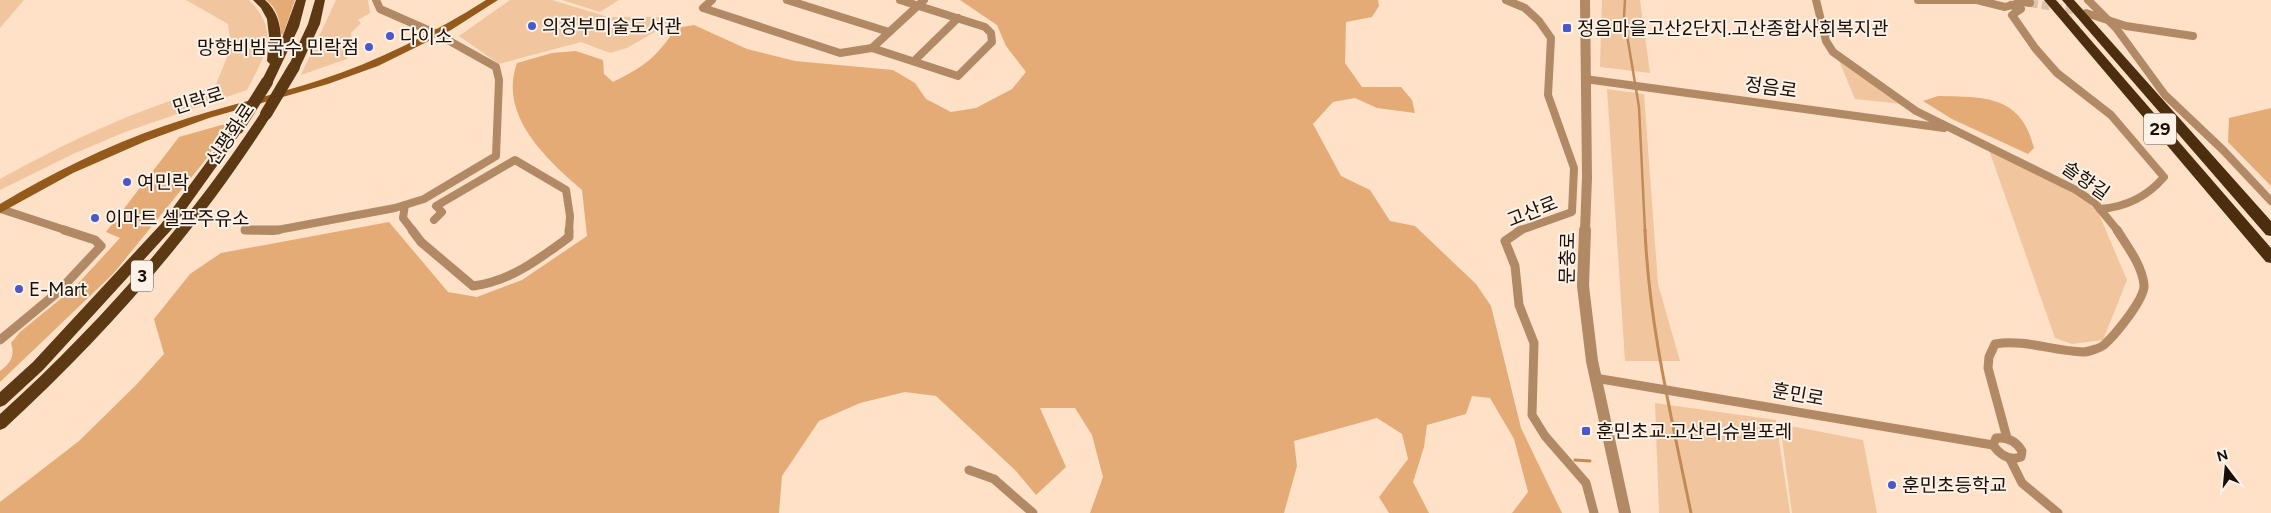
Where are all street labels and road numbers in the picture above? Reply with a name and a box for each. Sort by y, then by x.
street label: 정음로 [1743,72,1799,103]
street label: 민락로 [170,82,227,119]
street label: 신평화로 [201,99,259,170]
road number: 29 [2144,114,2176,144]
street label: 솔향길 [2058,156,2114,205]
street label: 고산로 [1504,191,1561,232]
street label: 문충로 [1556,232,1579,284]
road number: 3 [131,260,153,292]
street label: 훈민로 [1770,379,1826,410]

